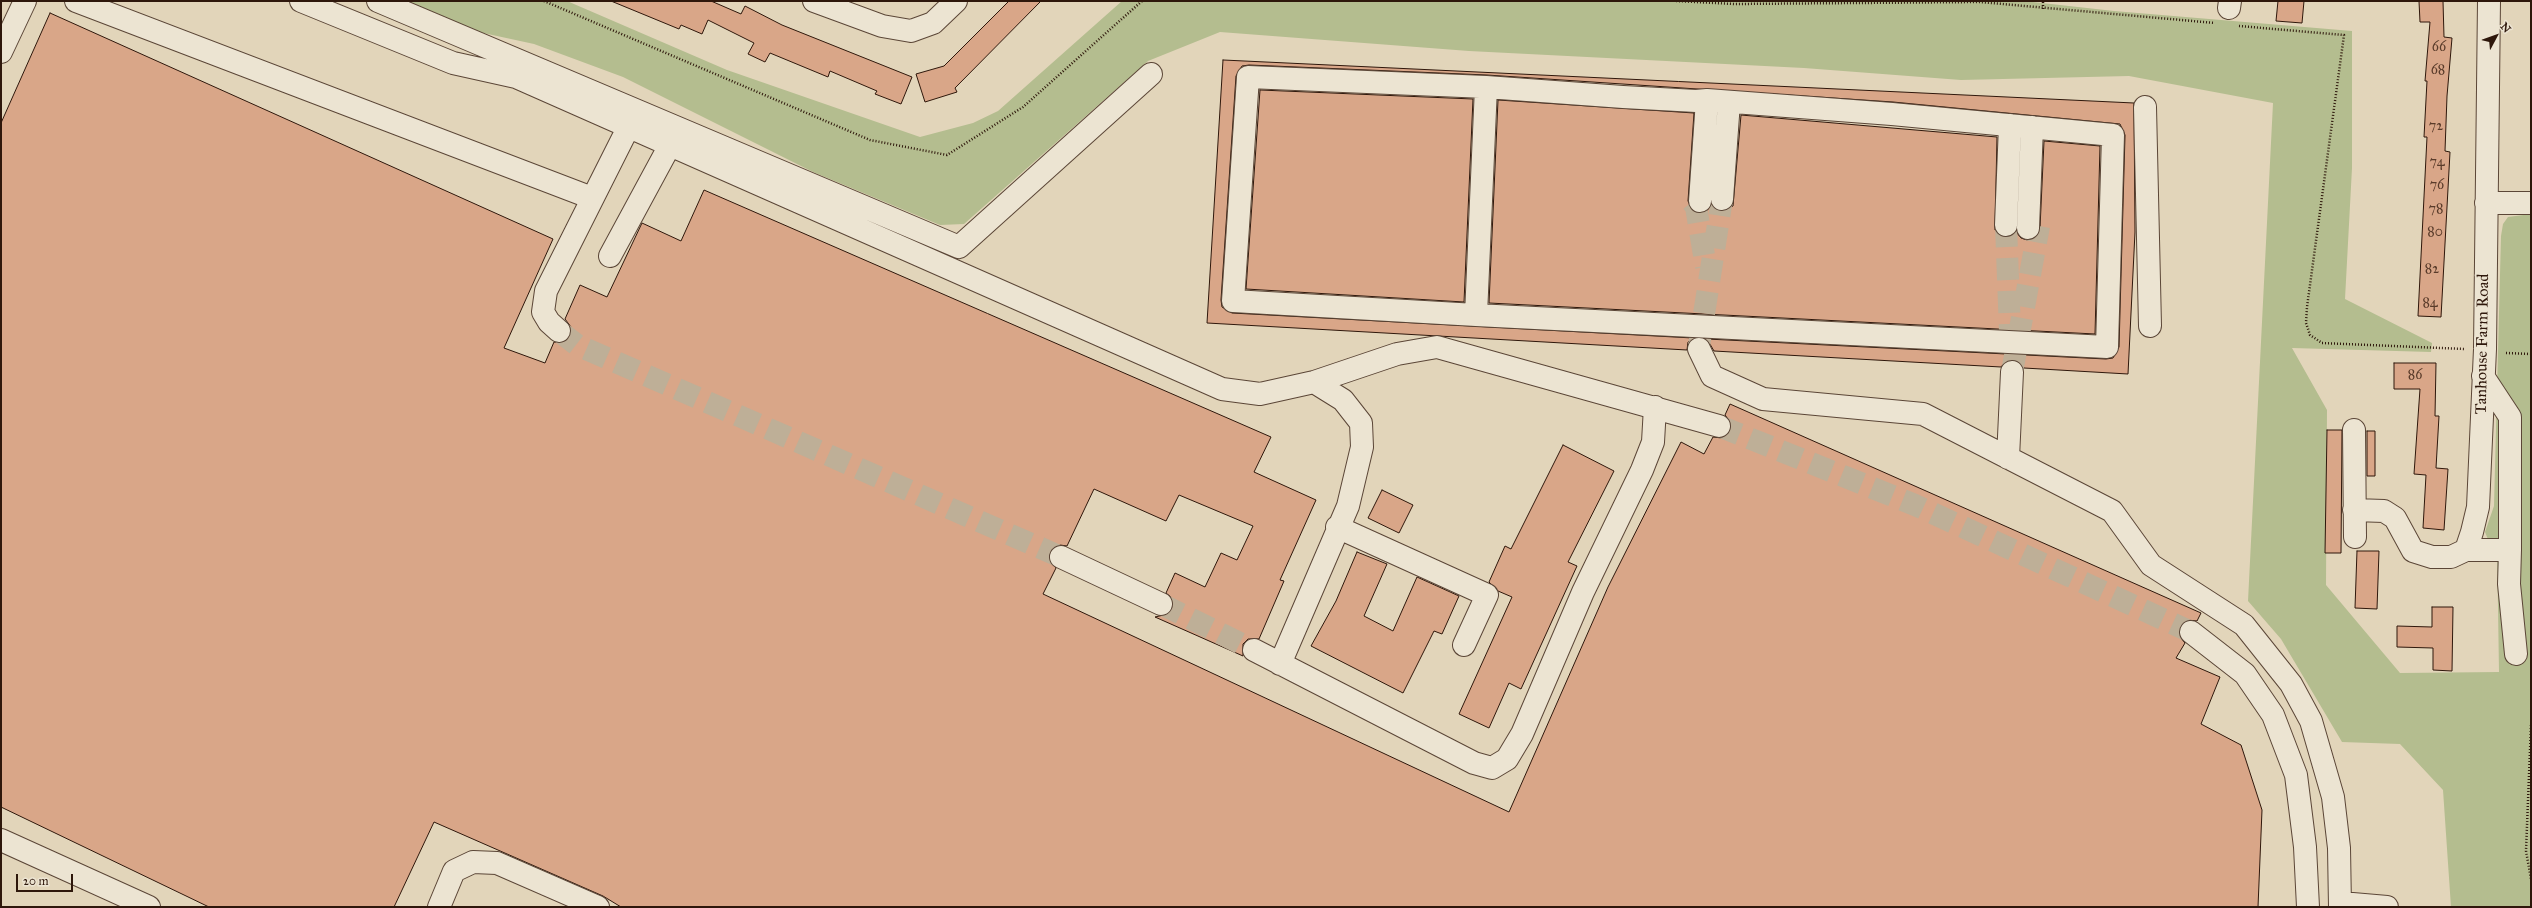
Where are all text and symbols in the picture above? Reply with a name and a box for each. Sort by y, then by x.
north arrow [2476,16,2516,56]
text: N [2497,20,2513,36]
house number: 66 [2432,40,2446,56]
house number: 68 [2431,63,2445,79]
house number: 72 [2429,119,2443,135]
house number: 74 [2430,155,2444,171]
house number: 76 [2430,178,2444,194]
house number: 78 [2429,202,2443,218]
house number: 80 [2427,225,2443,241]
house number: 82 [2425,262,2439,278]
street label: Tanhouse Farm Road [2472,273,2494,415]
house number: 84 [2422,296,2438,312]
house number: 86 [2408,368,2422,384]
scale bar [18,866,75,892]
text: 20 m [23,874,49,888]

